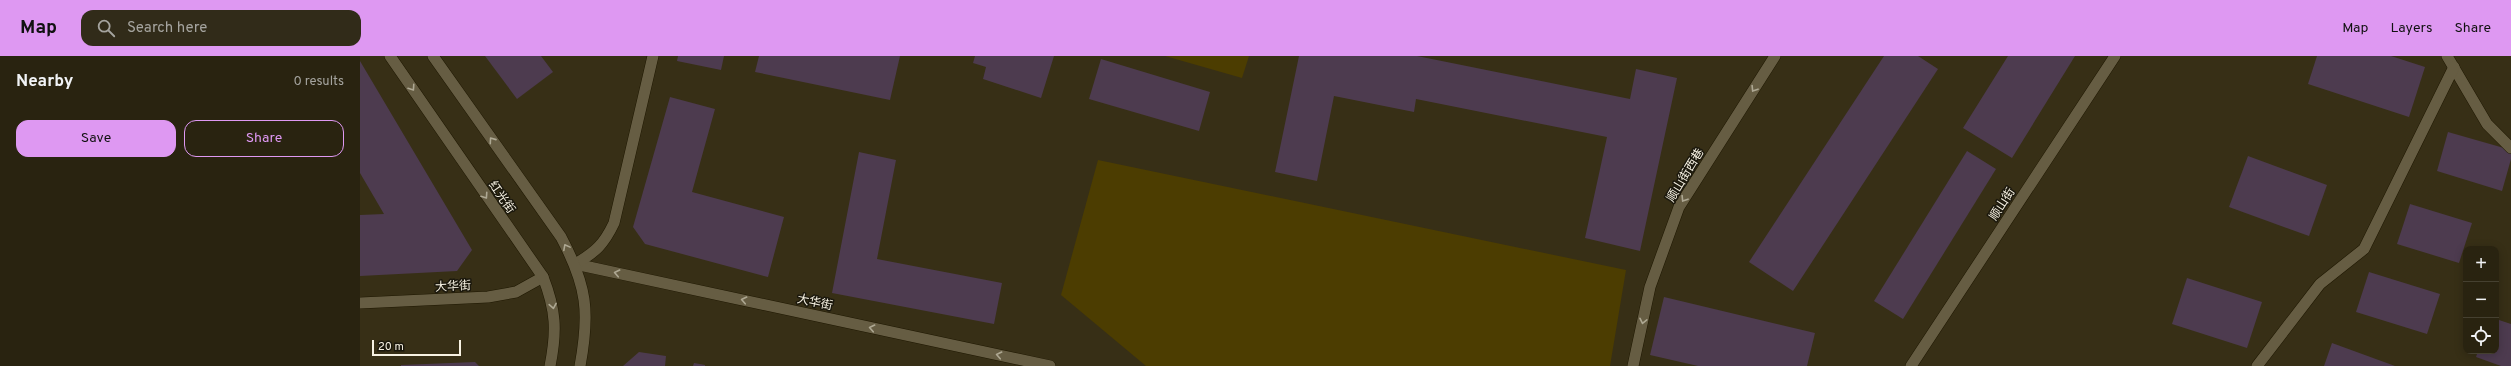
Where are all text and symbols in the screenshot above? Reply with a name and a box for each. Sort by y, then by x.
search box [81,10,361,46]
text: Map [20,16,57,40]
icon: search [95,17,117,39]
text: Search here [127,19,207,38]
text: Map [2342,20,2368,37]
text: Layers [2390,20,2432,37]
text: Share [2454,20,2491,37]
text: Nearby [16,71,73,93]
text: 0 results [293,74,344,90]
one-way arrow [407,84,415,91]
one-way arrow [1751,85,1758,92]
button: Save [16,120,176,157]
button: Share [184,120,344,157]
one-way arrow [490,138,497,145]
street label: 顺山街西巷 [1664,146,1708,205]
street label: 红光街 [484,178,518,217]
street label: 顺山街 [1986,185,2019,224]
one-way arrow [480,191,487,198]
one-way arrow [1681,195,1689,202]
one-way arrow [563,244,571,251]
map controls [2463,246,2499,354]
button: + [2463,246,2499,282]
one-way arrow [614,270,620,278]
street label: 大华街 [435,278,471,296]
button: − [2463,282,2499,318]
street label: 大华街 [796,291,834,315]
one-way arrow [741,297,748,305]
one-way arrow [548,303,556,309]
one-way arrow [1639,318,1647,325]
button: locate [2463,318,2499,354]
one-way arrow [868,324,875,332]
scale bar [372,338,461,357]
text: 20 m [378,340,404,354]
one-way arrow [996,351,1002,359]

